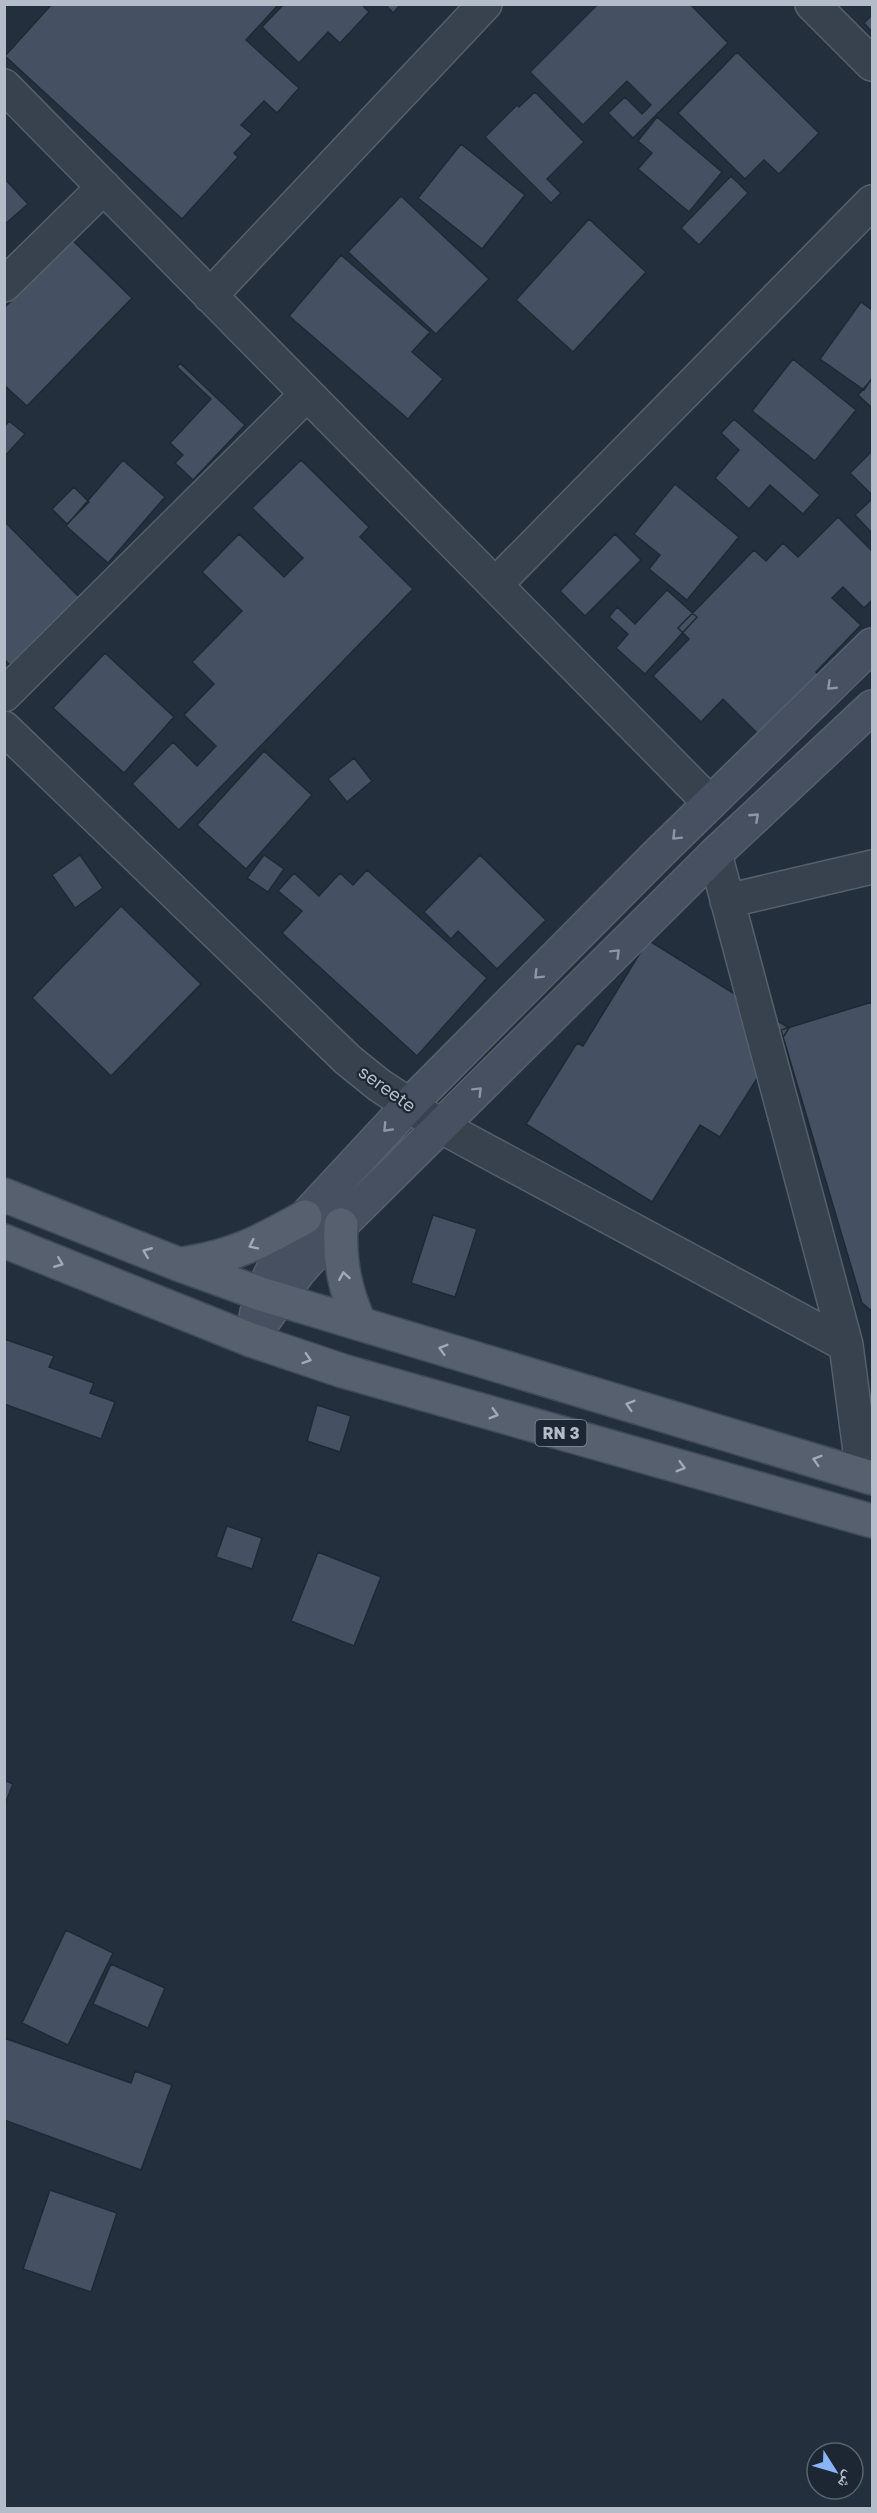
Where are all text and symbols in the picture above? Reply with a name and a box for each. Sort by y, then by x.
one-way arrow [827,678,838,689]
one-way arrow [748,813,759,824]
one-way arrow [672,830,683,840]
one-way arrow [609,949,620,960]
one-way arrow [535,967,546,978]
street label: sereete [355,1060,420,1116]
one-way arrow [471,1087,482,1097]
one-way arrow [383,1122,394,1132]
one-way arrow [249,1237,260,1249]
one-way arrow [142,1247,153,1259]
one-way arrow [53,1256,64,1268]
one-way arrow [338,1271,350,1280]
one-way arrow [438,1344,449,1356]
one-way arrow [301,1352,312,1365]
one-way arrow [625,1400,636,1412]
one-way arrow [488,1407,499,1419]
road number: RN 3 [536,1420,586,1446]
one-way arrow [812,1455,823,1467]
one-way arrow [675,1460,686,1472]
north arrow [805,2441,865,2501]
text: ش [834,2467,860,2493]

